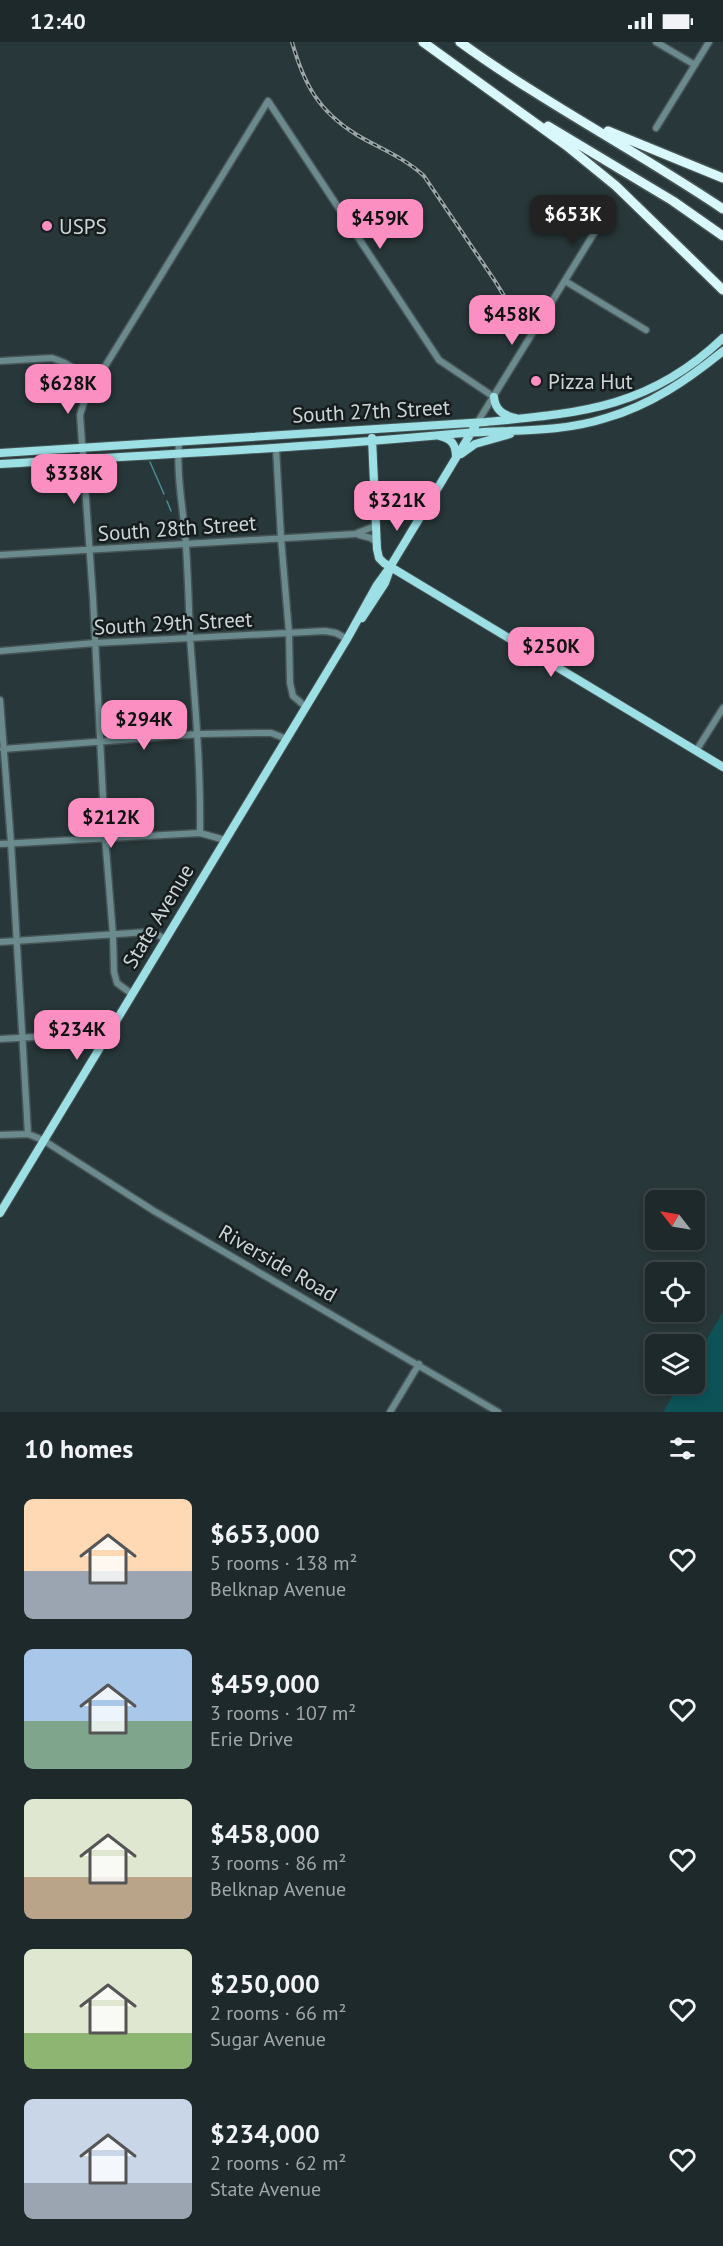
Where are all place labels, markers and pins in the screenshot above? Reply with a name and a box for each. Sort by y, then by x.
pin: $653K [531,195,615,246]
pin: $459K [338,199,422,250]
place label: USPS [59,213,107,240]
marker: USPS [40,219,54,233]
pin: $458K [470,295,554,346]
pin: $628K [26,364,110,415]
place label: Pizza Hut [548,368,633,395]
marker: Pizza Hut [529,374,543,388]
pin: $338K [32,454,116,505]
pin: $321K [355,481,439,532]
pin: $250K [509,627,593,678]
pin: $294K [102,700,186,751]
pin: $212K [69,798,153,849]
pin: $234K [35,1010,119,1061]

